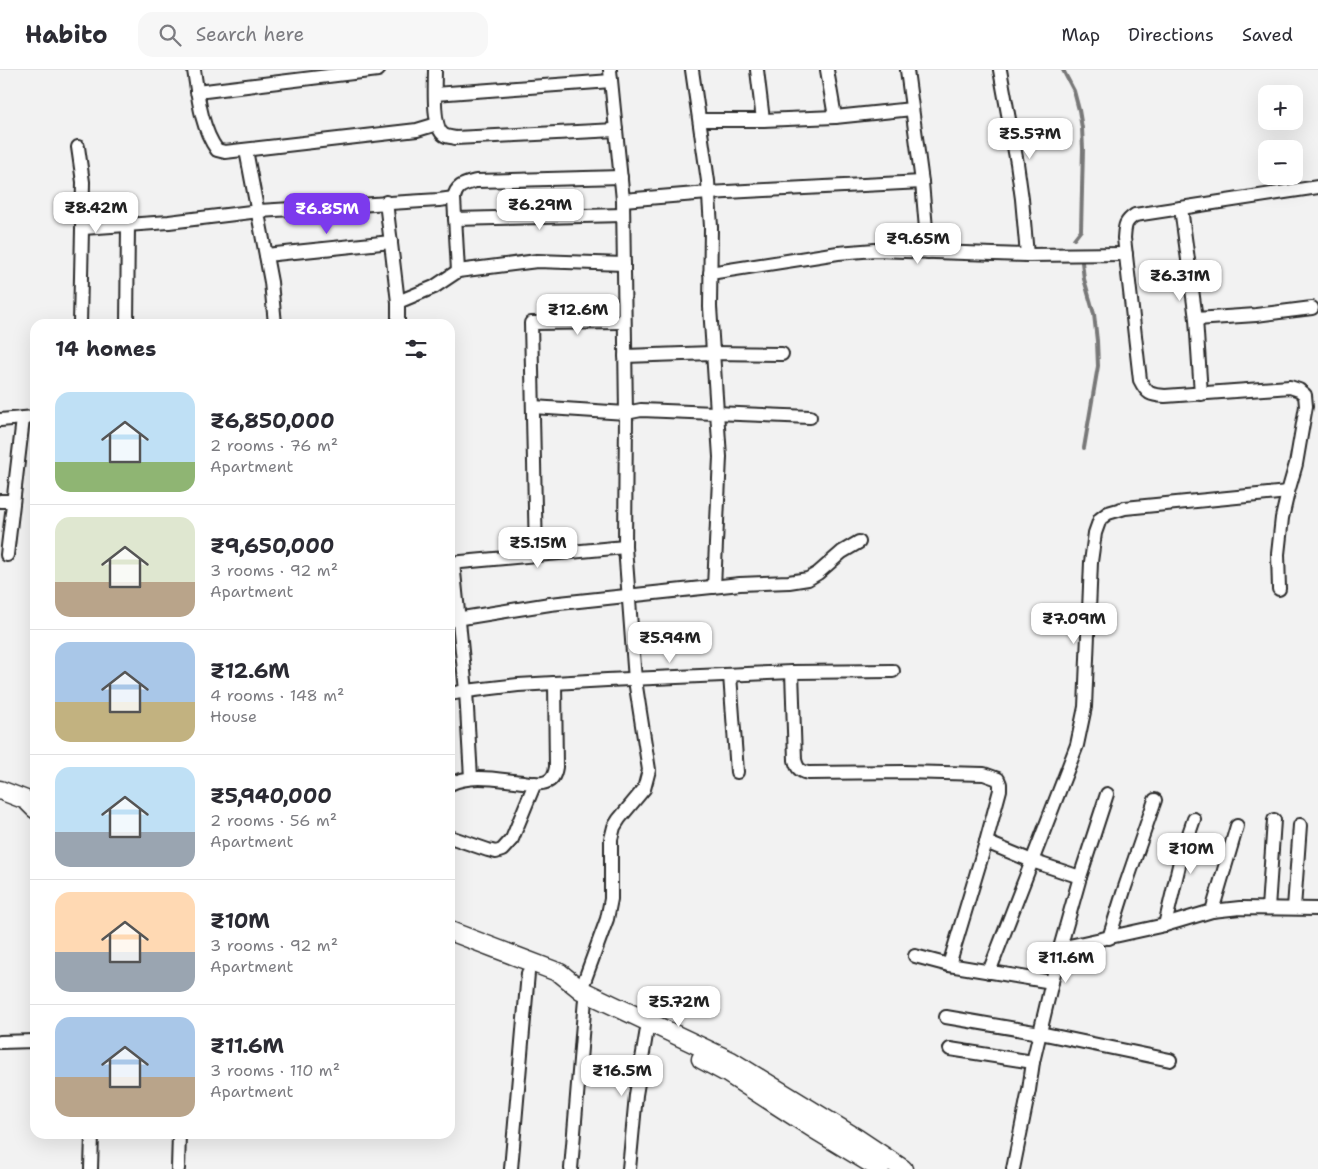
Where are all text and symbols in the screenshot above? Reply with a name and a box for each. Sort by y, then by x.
search box [138,12,488,57]
text: Habito [25,19,108,51]
icon: search [156,21,184,49]
text: Search here [196,22,304,47]
text: Map [1062,23,1100,47]
text: Directions [1128,23,1214,47]
text: Saved [1242,23,1293,47]
map controls [1258,85,1303,185]
button: + [1258,85,1303,130]
pin: ₹5.57M [989,118,1071,160]
text: ₹5.57M [999,123,1061,144]
button: − [1258,140,1303,185]
pin: ₹6.29M [499,189,581,231]
pin: ₹8.42M [55,191,137,234]
pin: ₹6.85M [286,192,368,235]
text: ₹6.29M [508,194,572,215]
text: ₹8.42M [64,197,128,218]
text: ₹6.85M [295,198,359,219]
pin: ₹9.65M [877,222,959,265]
text: ₹9.65M [886,228,950,249]
pin: ₹6.31M [1139,260,1221,302]
text: ₹6.31M [1150,265,1210,286]
pin: ₹12.6M [537,294,619,336]
text: ₹12.6M [548,299,608,320]
text: 14 homes [55,335,156,363]
icon: filters [402,335,430,363]
text: ₹6,850,000 [210,407,335,435]
icon: home [95,412,155,472]
text: 2 rooms · 76 m² [210,435,338,456]
text: Apartment [210,456,293,477]
pin: ₹5.15M [497,526,579,569]
text: ₹9,650,000 [210,532,335,560]
text: ₹5.15M [509,532,567,553]
icon: home [95,537,155,597]
text: 3 rooms · 92 m² [210,560,338,581]
text: Apartment [210,581,293,602]
pin: ₹7.09M [1033,602,1115,645]
text: ₹7.09M [1042,608,1106,629]
pin: ₹5.94M [629,622,711,664]
text: ₹5.94M [639,627,701,648]
text: ₹12.6M [210,657,290,685]
icon: home [95,662,155,722]
text: 4 rooms · 148 m² [210,685,344,706]
text: House [210,706,257,727]
text: ₹5,940,000 [210,782,332,810]
icon: home [95,787,155,847]
text: 2 rooms · 56 m² [210,810,337,831]
text: Apartment [210,831,293,852]
pin: ₹10M [1161,832,1221,875]
text: ₹10M [1168,838,1214,859]
text: ₹10M [210,907,270,935]
icon: home [95,912,155,972]
text: 3 rooms · 92 m² [210,935,338,956]
pin: ₹11.6M [1025,942,1107,984]
text: ₹11.6M [1038,947,1094,968]
text: Apartment [210,956,293,977]
pin: ₹5.72M [638,986,720,1028]
text: ₹5.72M [648,991,710,1012]
text: ₹11.6M [210,1032,284,1060]
icon: home [95,1037,155,1097]
pin: ₹16.5M [581,1054,663,1097]
text: 3 rooms · 110 m² [210,1060,340,1081]
text: ₹16.5M [592,1060,652,1081]
text: Apartment [210,1081,293,1102]

